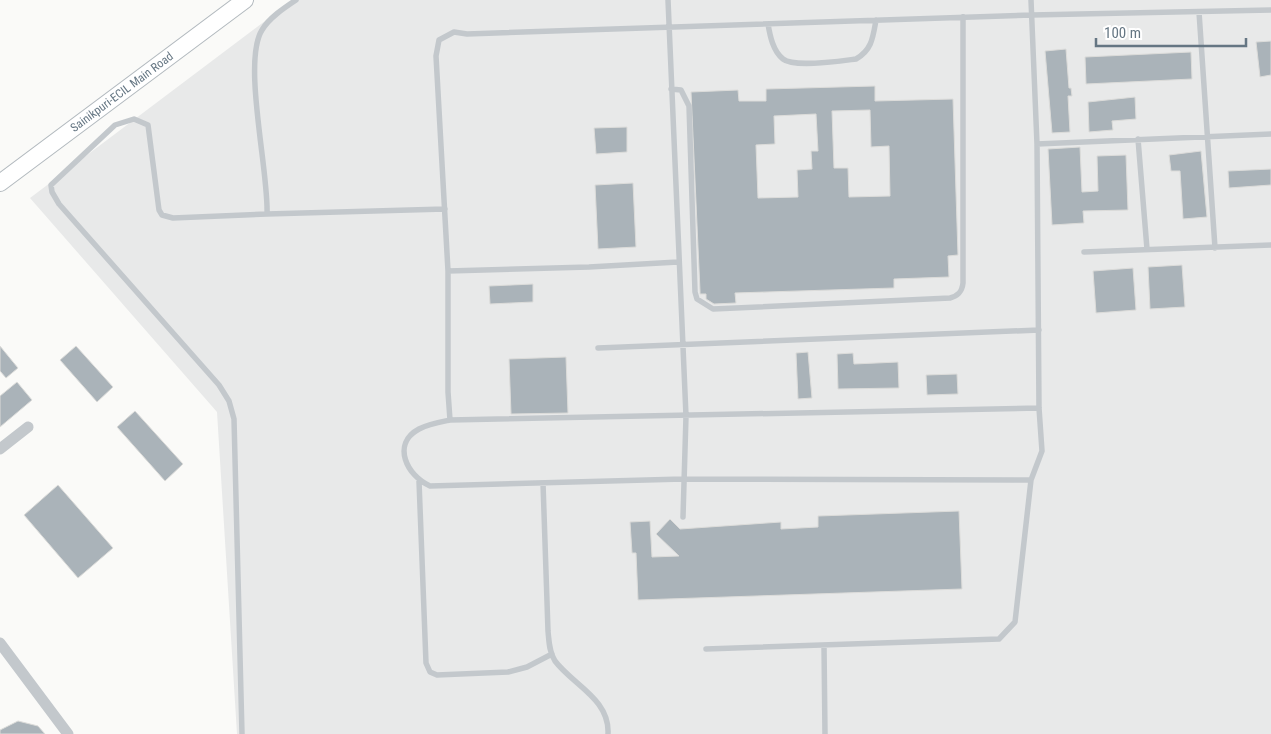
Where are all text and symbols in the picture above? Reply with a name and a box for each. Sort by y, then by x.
scale bar [1096,15,1246,47]
text: 100 m [1104,24,1141,42]
street label: Sainikpuri-ECIL Main Road [68,49,176,135]

